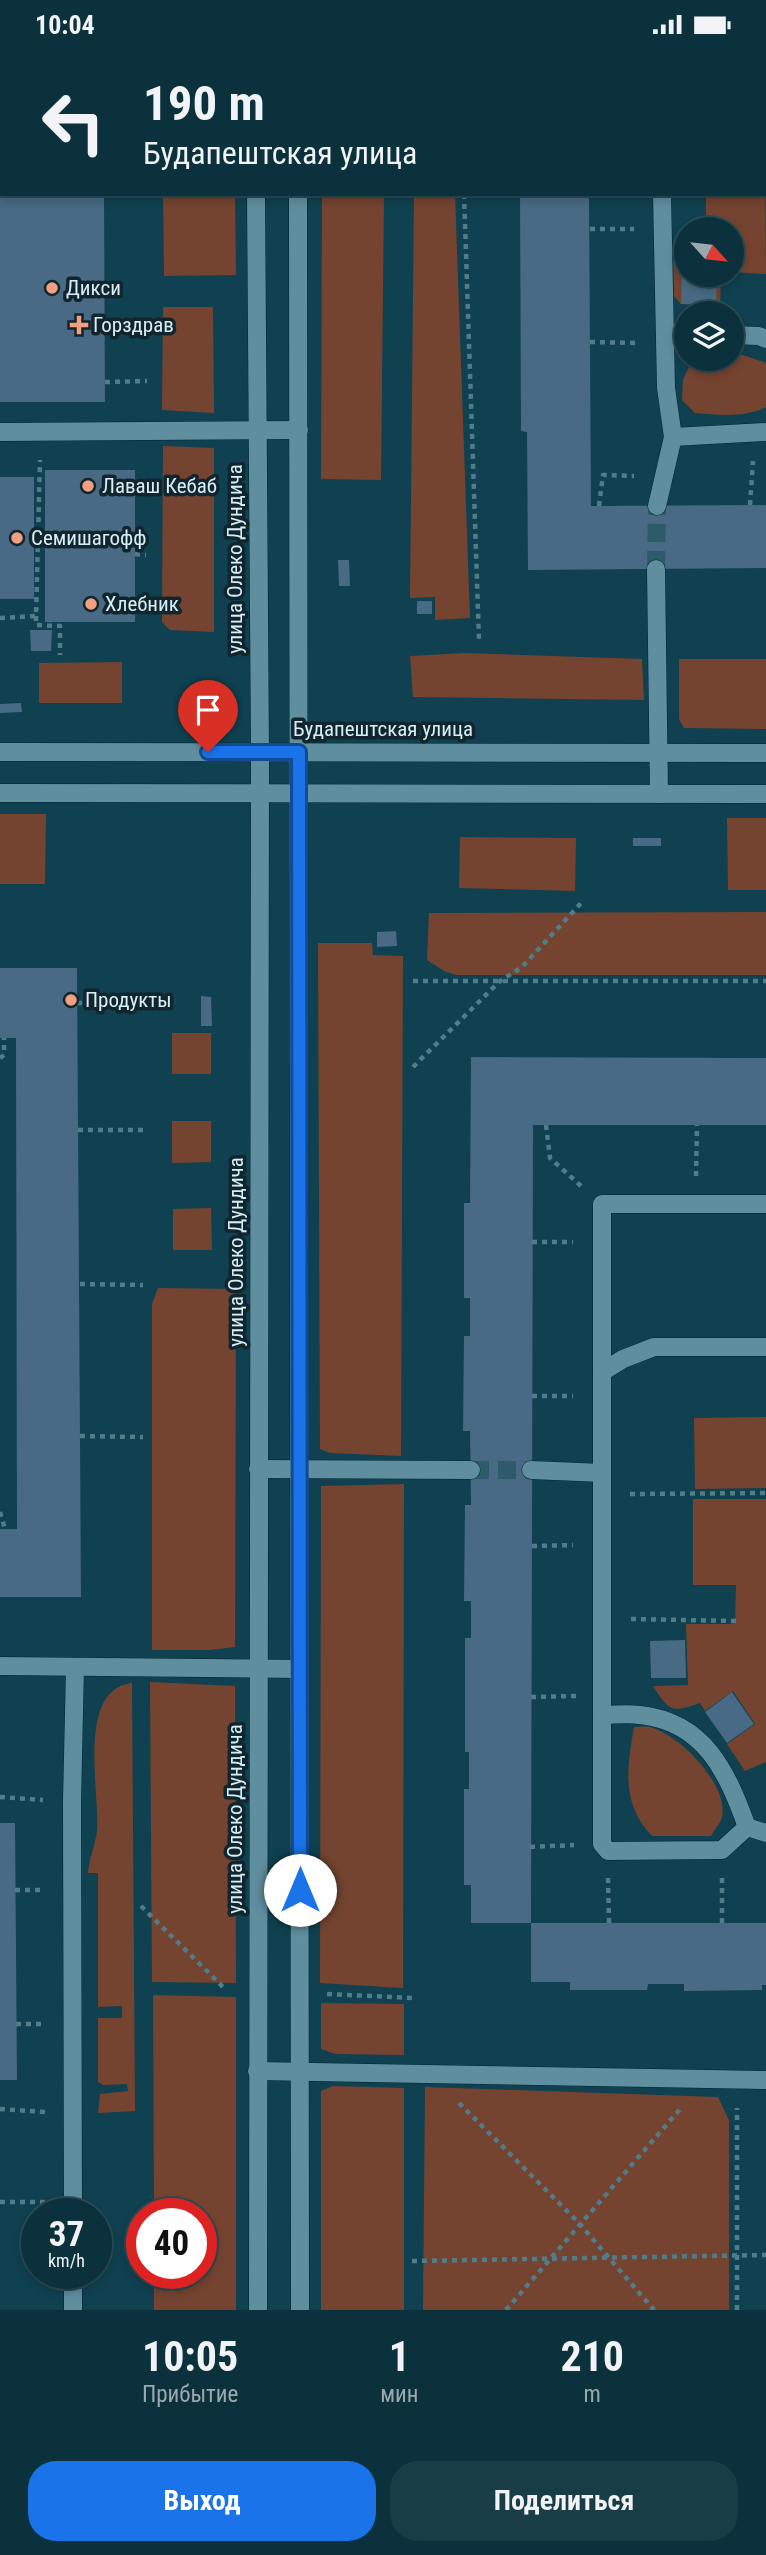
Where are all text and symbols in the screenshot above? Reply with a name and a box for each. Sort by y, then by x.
text: 10:04 [35,10,95,40]
text: 190 m [143,75,265,132]
icon: left [28,77,119,168]
text: Будапештская улица [143,134,417,172]
north arrow [674,217,744,287]
map controls [674,217,744,371]
place label: Дикси [66,276,121,300]
marker: Дикси [44,280,60,296]
button: layers [674,301,744,371]
place label: Горздрав [93,313,174,337]
marker: Горздрав [71,317,87,333]
street label: улица Олеко Дундича [223,464,247,654]
place label: Лаваш Кебаб [102,474,217,498]
marker: Лаваш Кебаб [80,478,96,494]
place label: Семишагофф [31,526,146,550]
marker: Семишагофф [9,530,25,546]
place label: Хлебник [105,592,179,616]
marker: Хлебник [83,596,99,612]
pin [178,680,238,752]
icon: arrive [189,691,227,729]
street label: Будапештская улица [293,717,473,741]
place label: Продукты [85,988,172,1012]
marker: Продукты [63,992,79,1008]
street label: улица Олеко Дундича [224,1157,248,1347]
street label: улица Олеко Дундича [223,1724,247,1914]
position arrow [263,1853,337,1927]
speed limit sign: 40 [126,2198,217,2289]
text: 37 [49,2214,84,2255]
text: km/h [48,2250,85,2271]
text: 10:05 [142,2332,238,2381]
text: 1 [389,2332,410,2381]
text: 210 [560,2332,624,2381]
text: Прибытие [142,2381,238,2408]
text: мин [380,2381,419,2408]
text: m [584,2381,601,2408]
button: Выход [28,2461,376,2541]
button: Поделиться [390,2461,738,2541]

